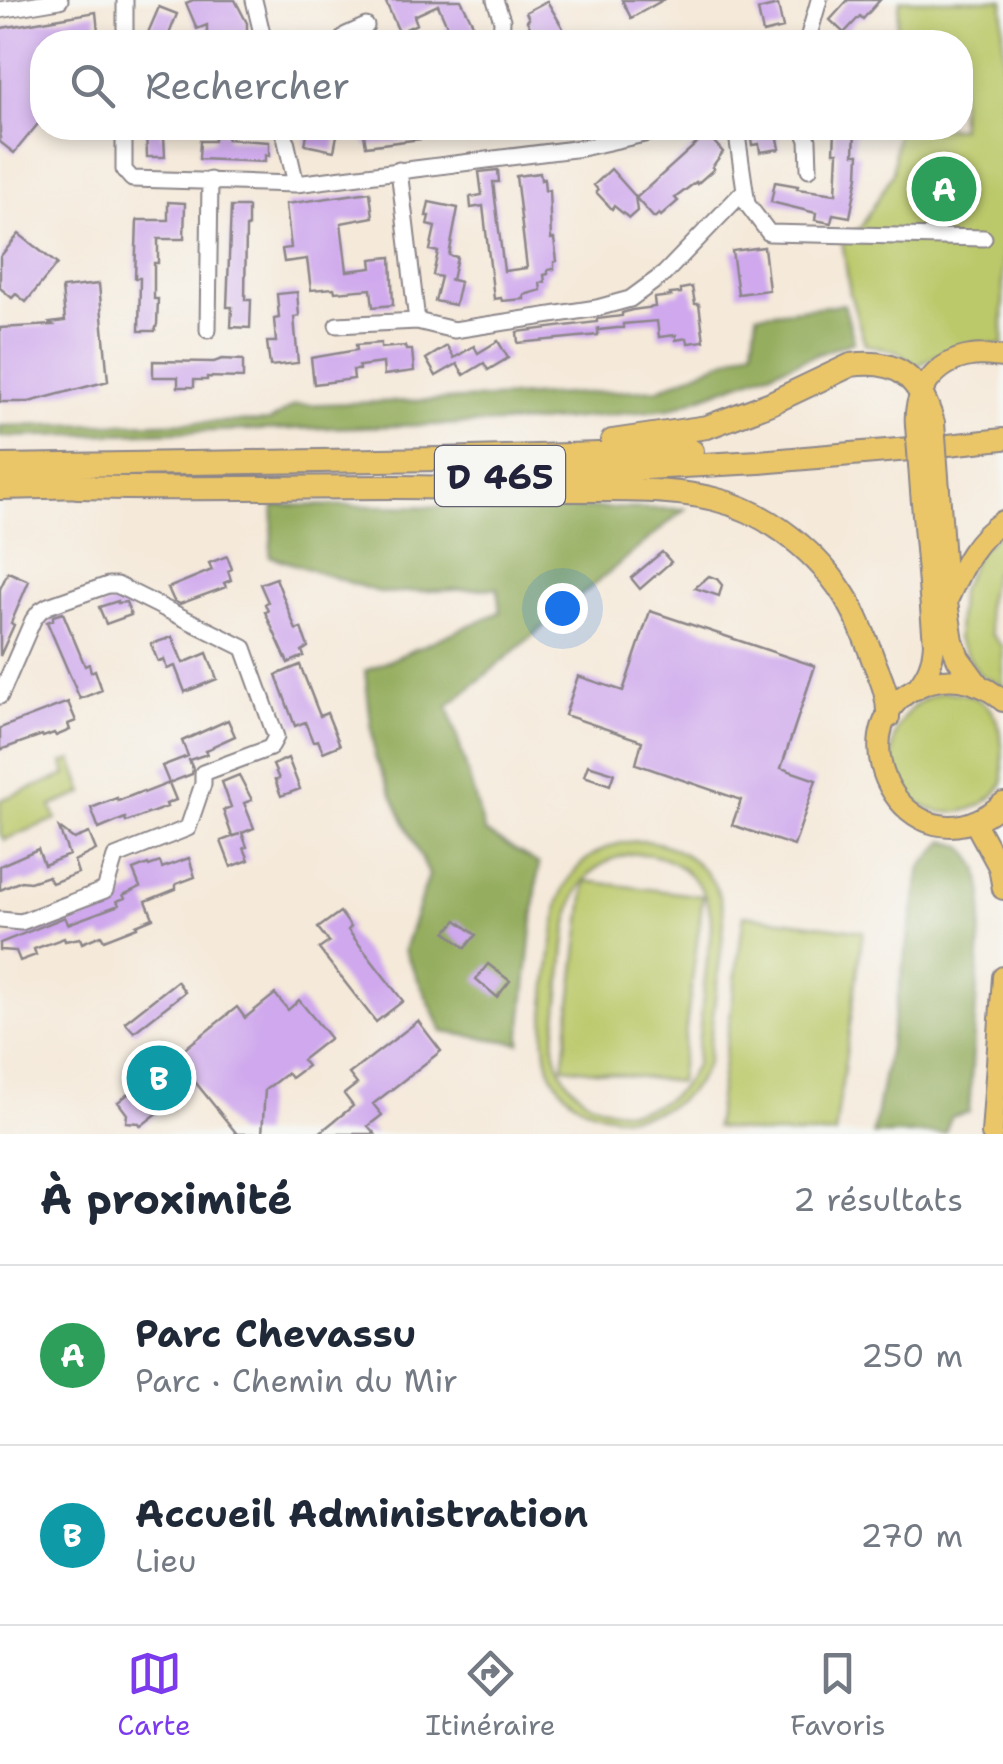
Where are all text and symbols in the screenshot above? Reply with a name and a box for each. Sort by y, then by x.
search box [30,30,973,140]
icon: search [65,58,120,113]
text: Rechercher [145,60,350,111]
pin: A [912,152,976,226]
road number: D 465 [435,446,565,506]
your location [537,583,588,634]
pin: B [126,1040,192,1116]
text: À proximité [40,1171,293,1227]
text: 2 résultats [793,1178,963,1221]
text: Parc Chevassu [135,1308,417,1359]
text: A [60,1334,85,1377]
text: 250 m [861,1334,963,1377]
text: Parc · Chemin du Mir [135,1359,458,1402]
text: Accueil Administration [135,1488,588,1539]
text: B [63,1514,82,1557]
text: 270 m [860,1514,963,1557]
text: Lieu [135,1539,196,1582]
tab: Carte [117,1646,191,1744]
tab: Itinéraire [425,1646,556,1744]
tab: Favoris [790,1646,886,1744]

